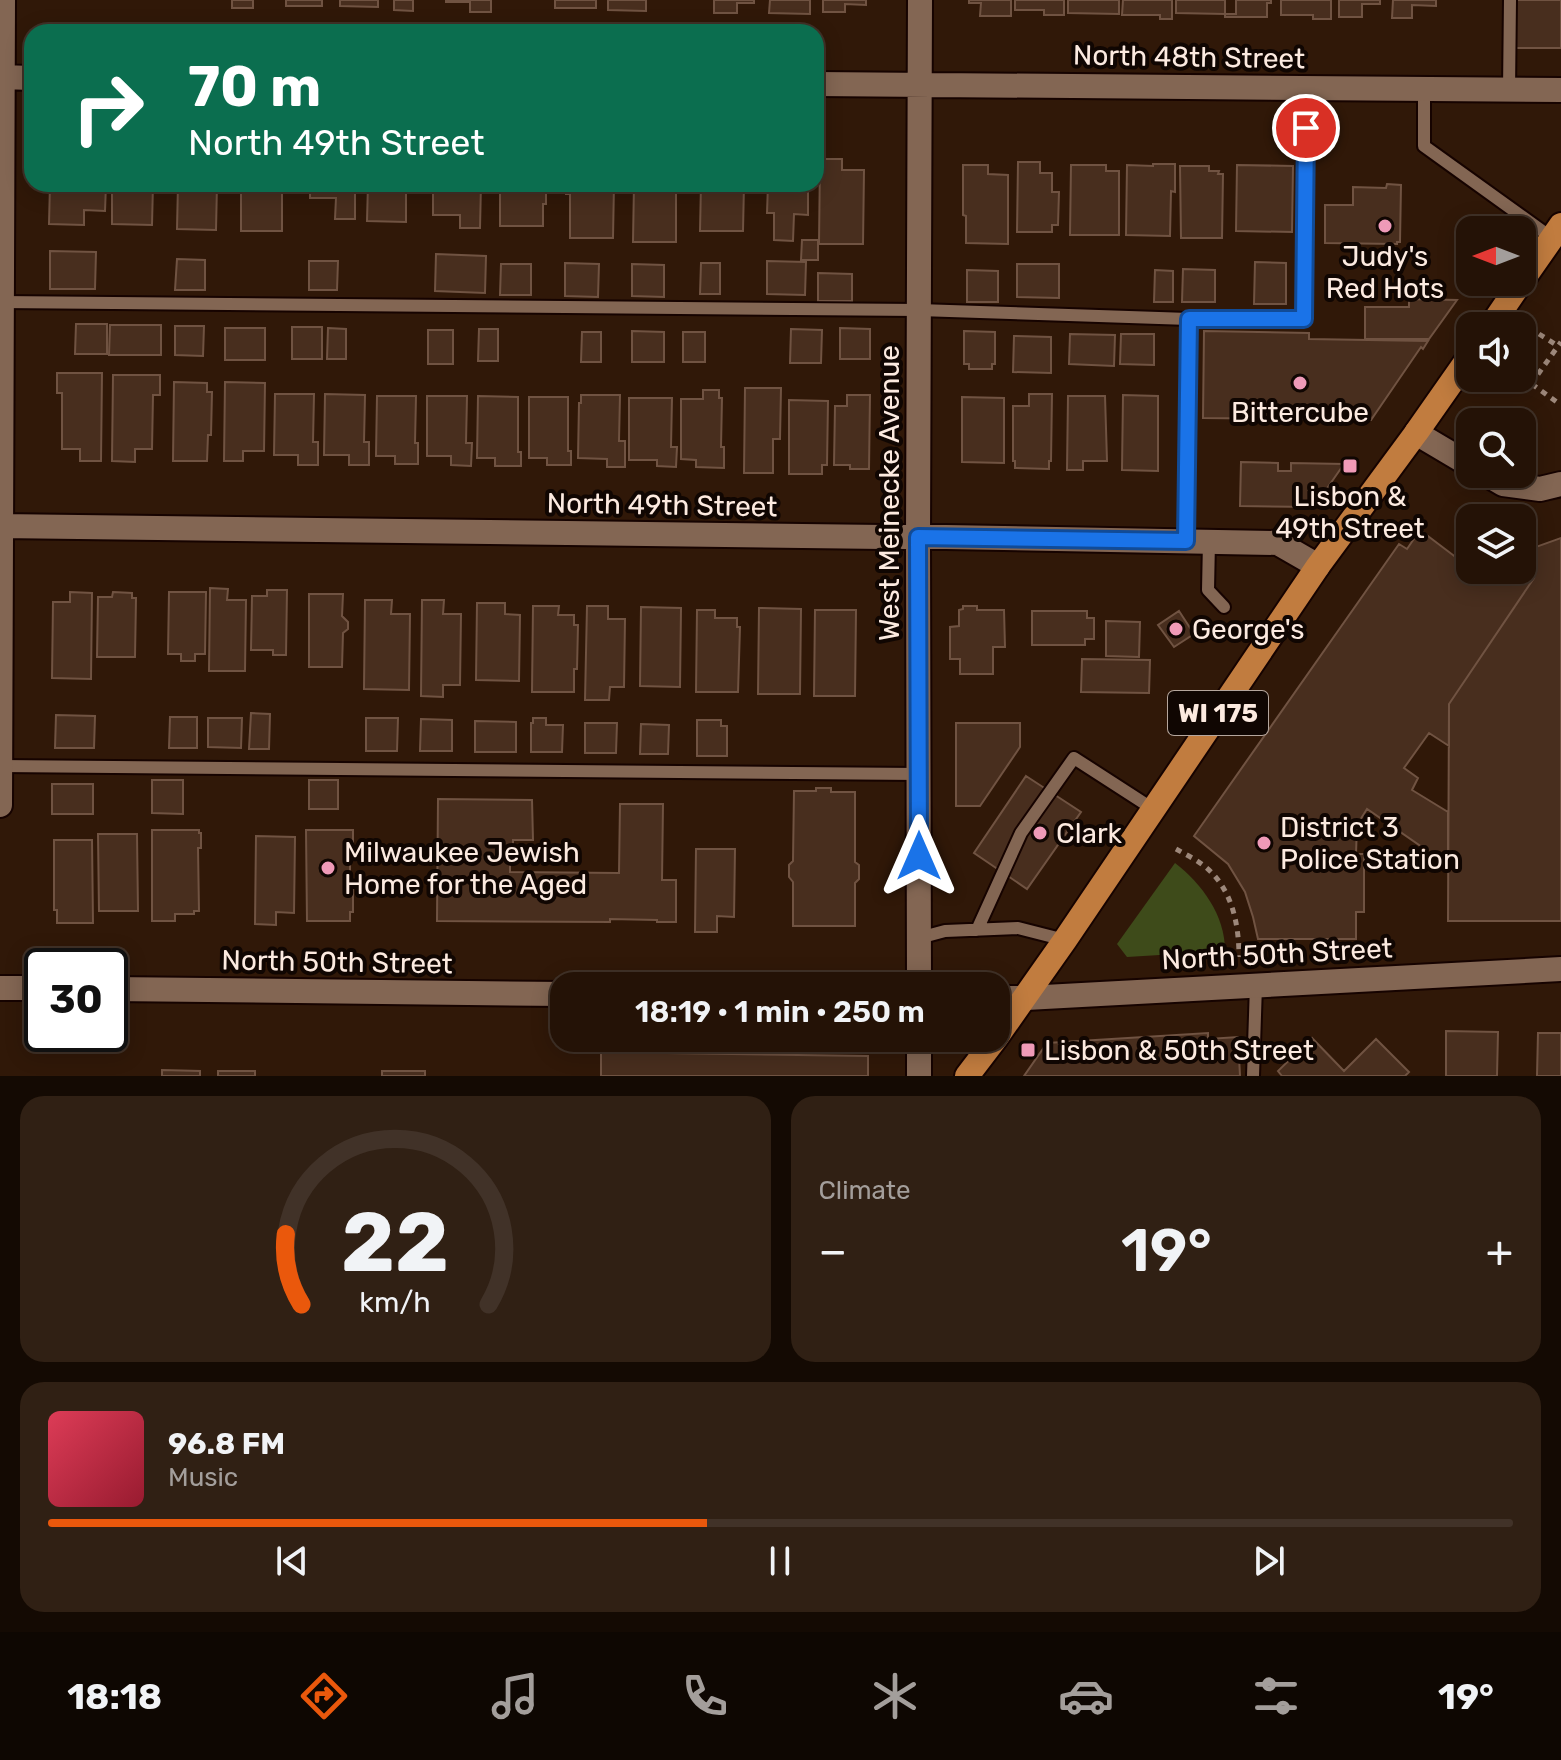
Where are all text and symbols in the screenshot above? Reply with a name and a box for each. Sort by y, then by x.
street label: North 48th Street [1073,38,1305,76]
text: 70 m [188,54,321,120]
icon: right [56,56,160,160]
pin [1272,94,1340,162]
icon: arrive [1284,106,1328,150]
text: North 49th Street [188,121,485,164]
north arrow [1456,216,1536,296]
map controls [1456,216,1536,584]
marker: Judy's Red Hots [1376,217,1394,235]
place label: Judy's Red Hots [1326,240,1444,305]
button: sound [1456,312,1536,392]
street label: West Meinecke Avenue [873,345,906,641]
marker: Bittercube [1291,374,1309,392]
place label: Bittercube [1231,396,1369,429]
button: search [1456,408,1536,488]
marker: Lisbon & 49th Street [1341,457,1359,475]
place label: Lisbon & 49th Street [1275,480,1425,545]
street label: North 49th Street [546,486,778,524]
button: layers [1456,504,1536,584]
place label: George's [1192,613,1305,646]
marker: George's [1167,620,1185,638]
road number: WI 175 [1168,691,1268,735]
place label: District 3 Police Station [1280,811,1460,876]
position arrow [877,814,961,898]
place label: Clark [1056,817,1123,850]
marker: Clark [1031,824,1049,842]
marker: District 3 Police Station [1255,834,1273,852]
place label: Milwaukee Jewish Home for the Aged [344,836,587,901]
marker: Milwaukee Jewish Home for the Aged [319,859,337,877]
street label: North 50th Street [1161,931,1393,977]
street label: North 50th Street [221,943,453,981]
speed limit sign: 30 [24,948,128,1052]
text: 18:19 · 1 min · 250 m [635,994,925,1030]
place label: Lisbon & 50th Street [1044,1034,1314,1067]
marker: Lisbon & 50th Street [1019,1041,1037,1059]
text: Climate [819,1175,911,1206]
text: 22 [341,1193,449,1292]
text: 19° [1121,1215,1212,1286]
text: − [819,1225,847,1277]
text: + [1486,1225,1513,1277]
text: km/h [360,1285,431,1319]
text: 96.8 FM [168,1426,285,1462]
text: Music [168,1462,238,1493]
icon: previous [270,1539,314,1583]
icon: pause [758,1539,802,1583]
icon: next [1247,1539,1291,1583]
icon: directions [296,1668,352,1724]
icon: music [487,1668,543,1724]
icon: phone [677,1668,733,1724]
icon: climate [867,1668,923,1724]
icon: car [1058,1668,1114,1724]
icon: filters [1248,1668,1304,1724]
text: 18:18 [67,1675,162,1718]
text: 19° [1438,1675,1494,1718]

